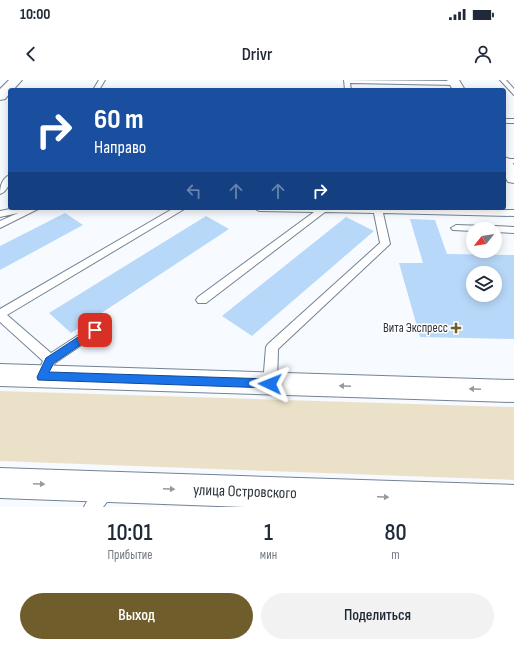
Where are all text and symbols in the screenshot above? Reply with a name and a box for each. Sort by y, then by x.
text: 10:00 [20,5,50,24]
icon: back [20,43,42,65]
icon: person [472,43,494,65]
text: Drivr [242,44,272,65]
text: 60 m [94,103,143,136]
icon: right [28,104,80,156]
text: Направо [94,137,146,158]
icon: left [183,180,205,202]
icon: ahead [225,180,247,202]
icon: ahead [267,180,289,202]
icon: right [309,180,331,202]
north arrow [466,222,502,258]
map controls [466,222,502,302]
button: layers [466,266,502,302]
pin [78,313,112,347]
icon: arrive [84,319,106,341]
place label: Вита Экспресс [383,320,448,336]
marker: Вита Экспресс [451,323,461,333]
position arrow [249,363,291,405]
one-way arrow [339,382,351,389]
one-way arrow [469,386,481,393]
one-way arrow [33,481,45,488]
street label: улица Островского [193,481,297,503]
one-way arrow [163,486,176,492]
one-way arrow [377,493,389,500]
text: 10:01 [107,518,152,547]
text: 1 [264,518,273,547]
text: 80 [384,518,407,547]
text: Прибытие [107,547,152,563]
text: мин [260,547,277,563]
text: m [391,547,400,563]
button: Выход [20,593,253,639]
button: Поделиться [261,593,494,639]

